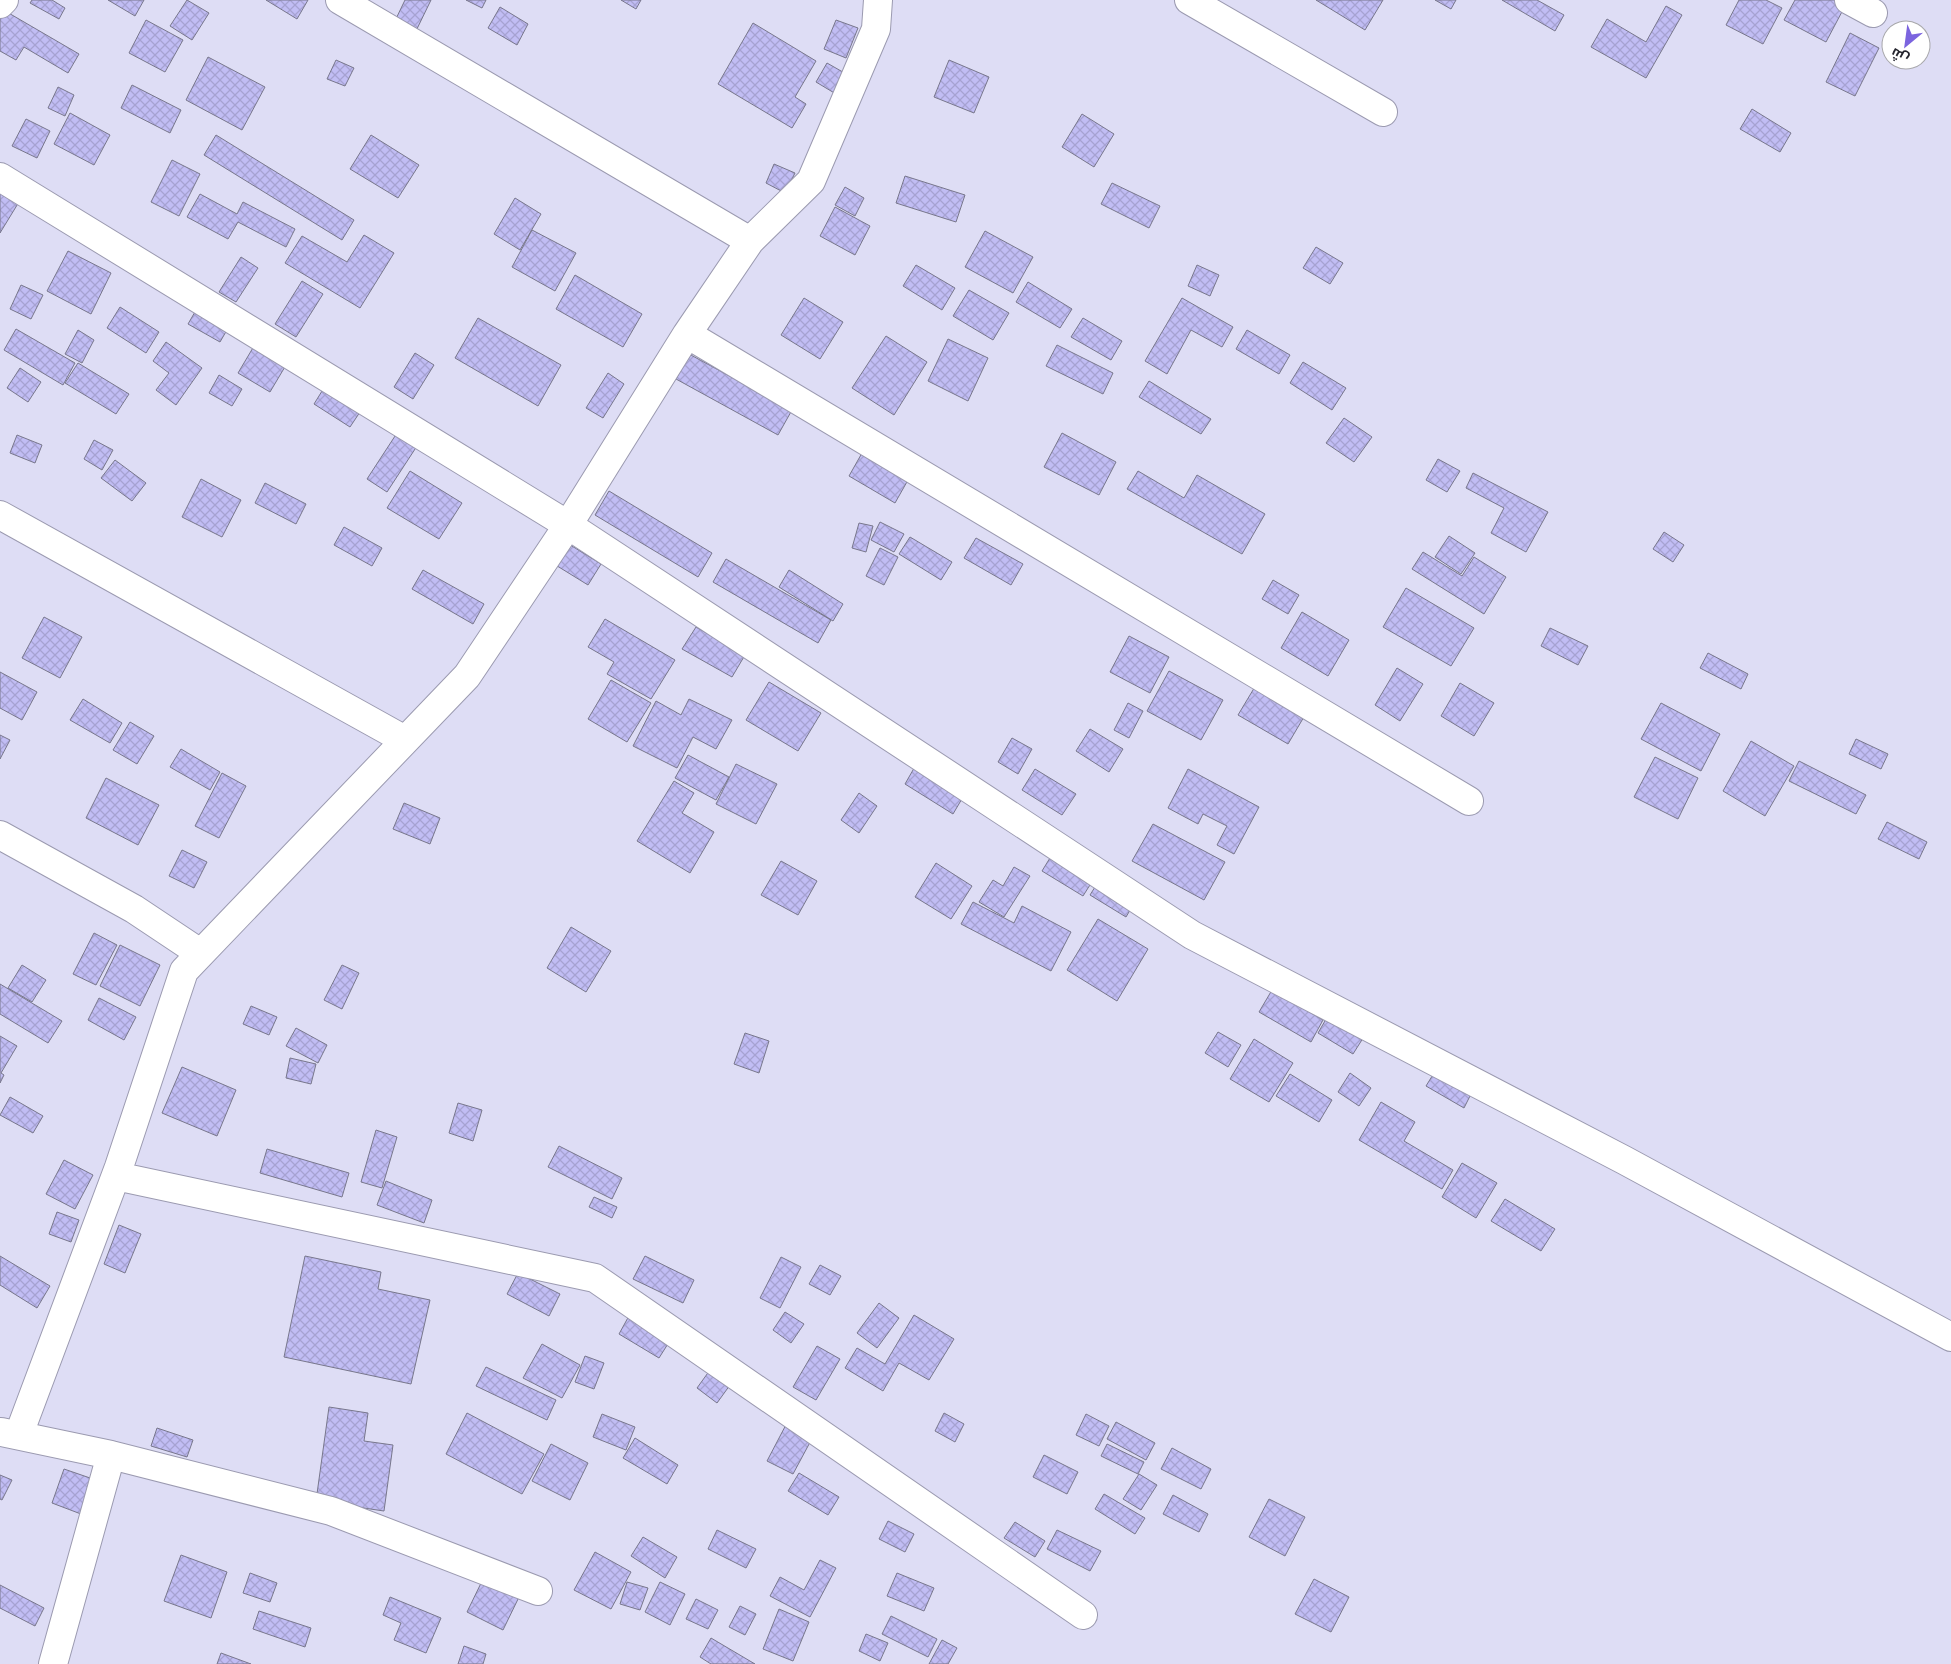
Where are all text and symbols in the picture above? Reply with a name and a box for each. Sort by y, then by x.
north arrow [1881,20,1931,70]
text: ش [1888,44,1912,68]

